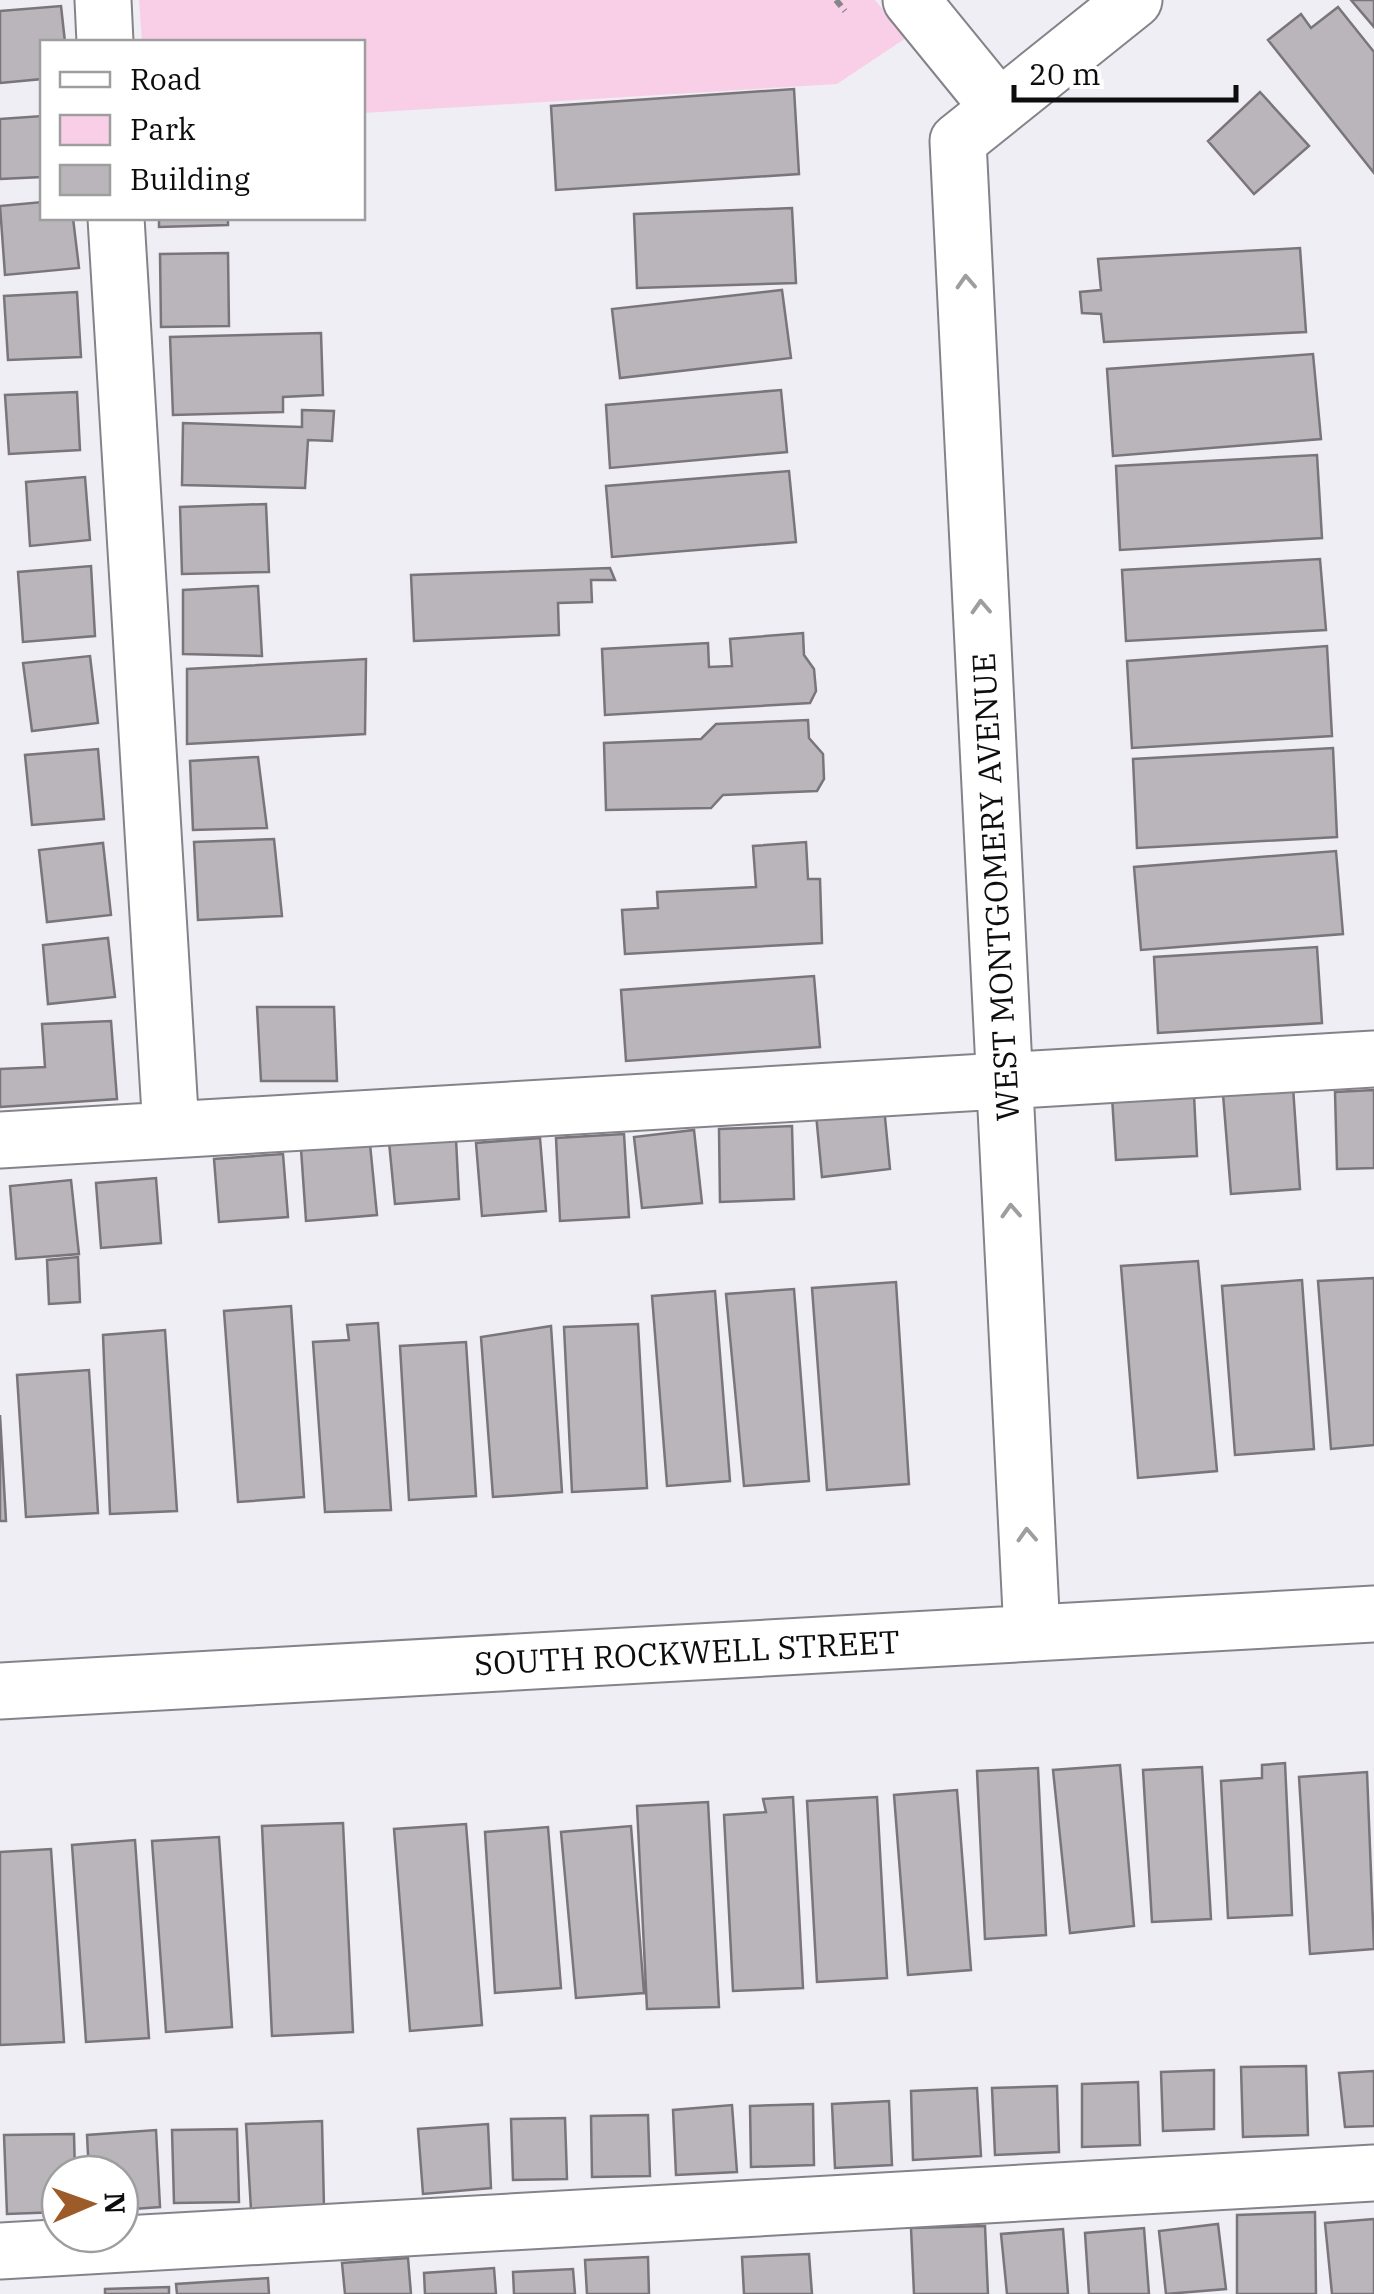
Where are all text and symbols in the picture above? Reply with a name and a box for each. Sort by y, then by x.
legend [40,40,365,220]
scale bar [1014,40,1236,102]
text: 20 m [1029,54,1101,93]
text: Road [130,59,202,98]
text: Park [130,109,196,148]
text: Building [130,159,250,198]
one-way arrow [955,274,976,290]
one-way arrow [971,598,992,614]
street label: WEST MONTGOMERY AVENUE [962,652,1028,1122]
one-way arrow [1001,1202,1022,1218]
one-way arrow [1017,1527,1038,1543]
street label: SOUTH ROCKWELL STREET [473,1620,901,1684]
north arrow [40,2154,140,2254]
text: N [97,2191,134,2215]

